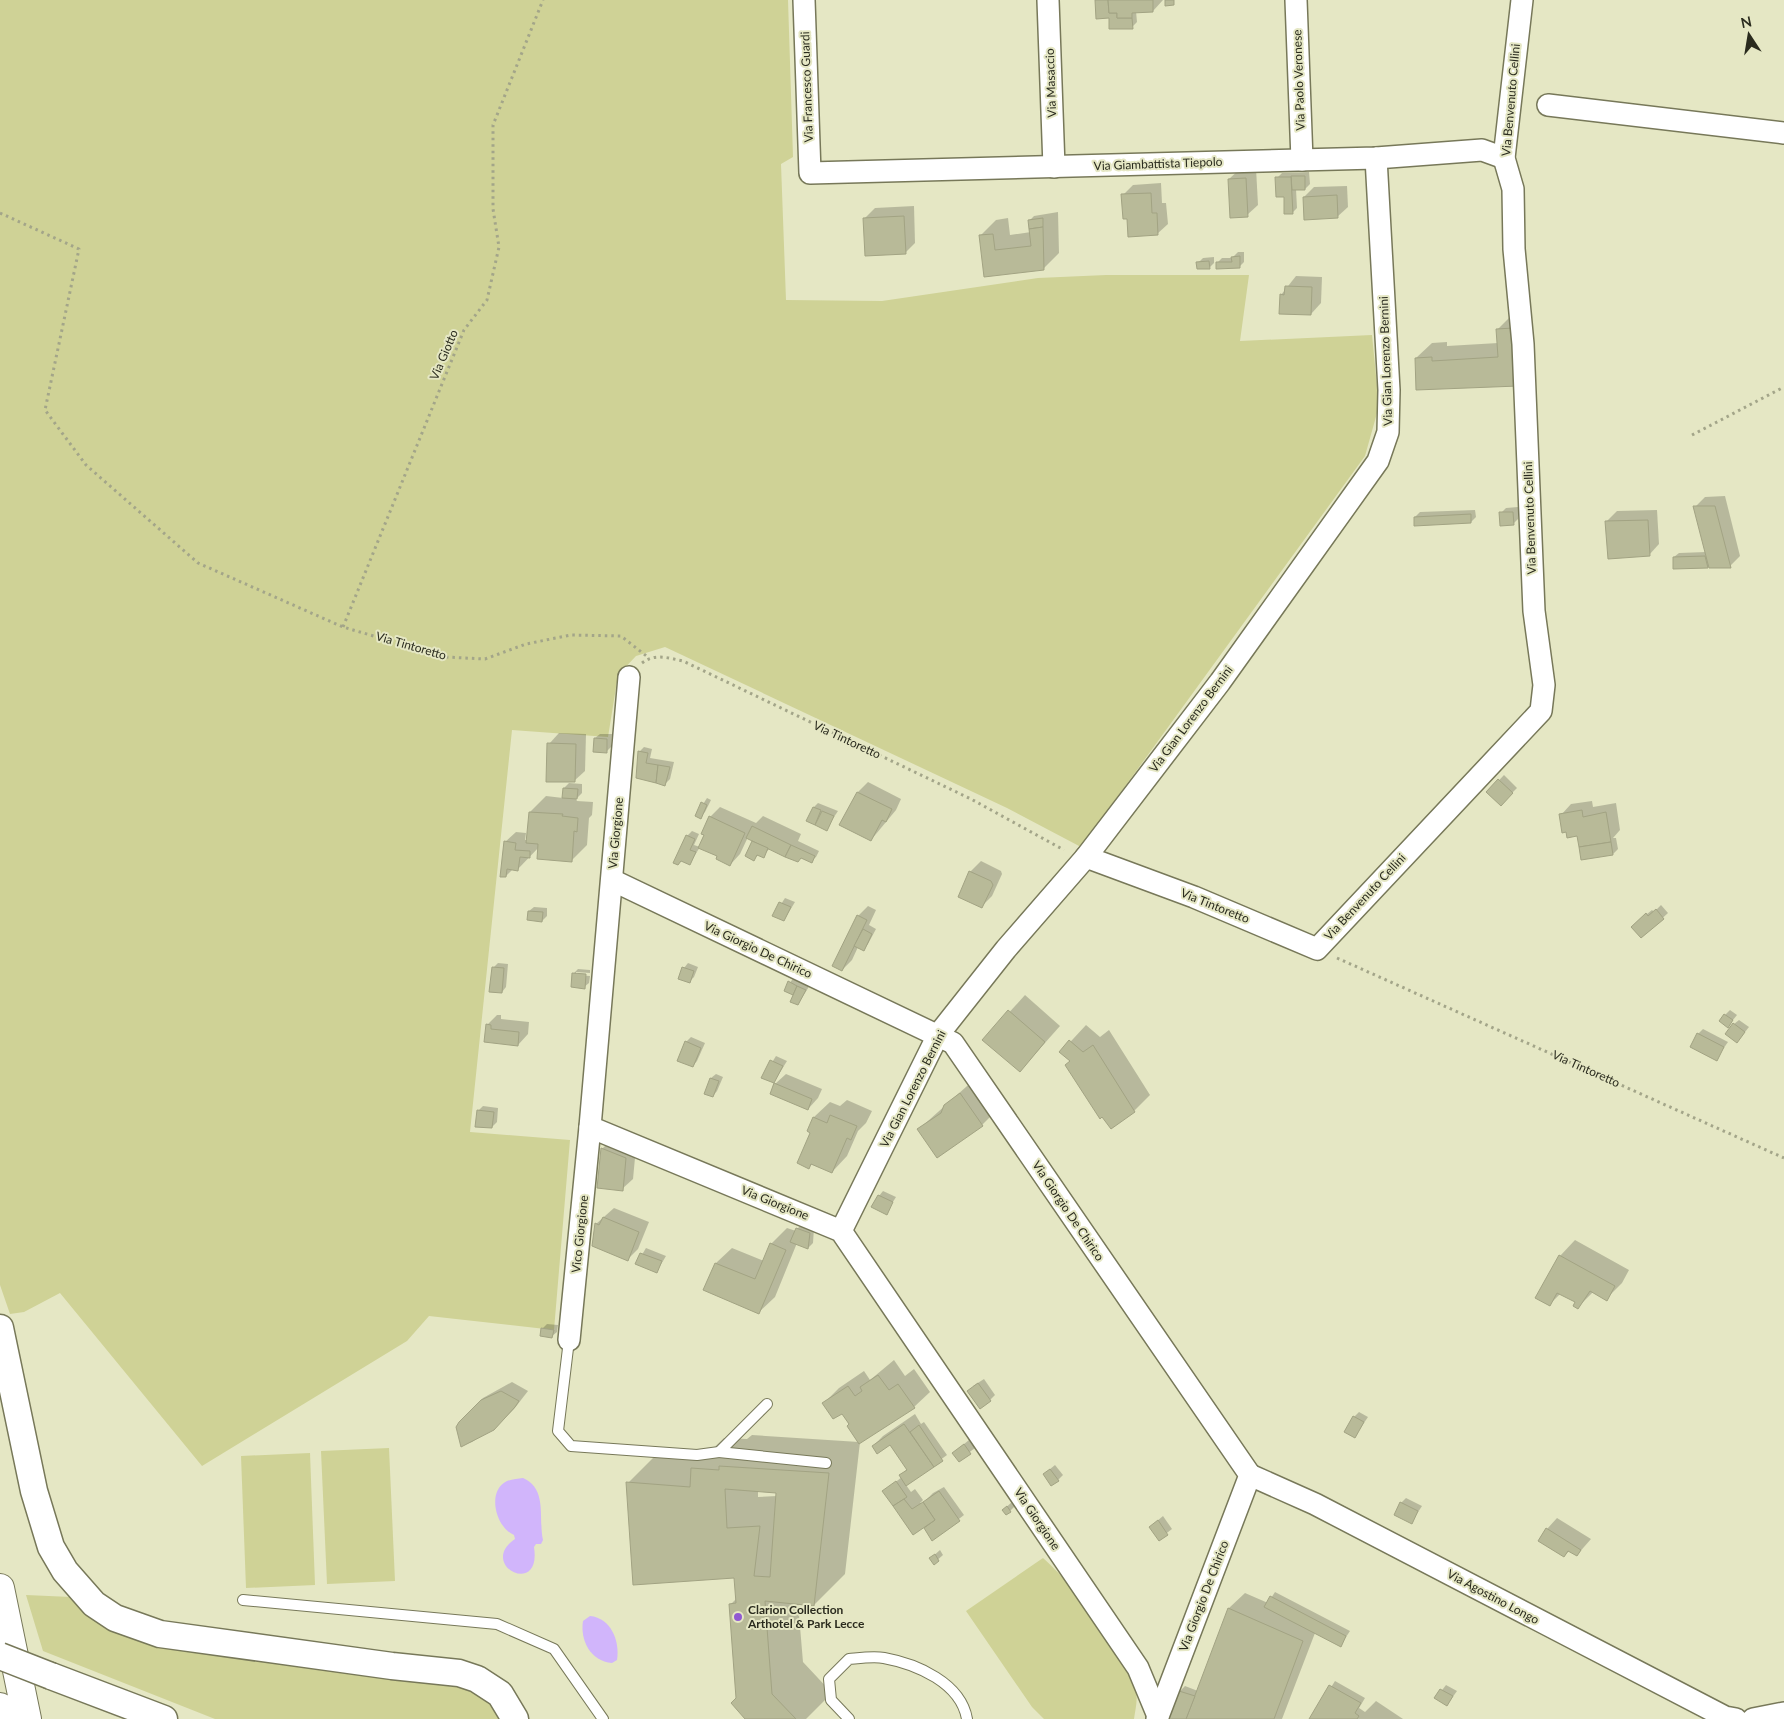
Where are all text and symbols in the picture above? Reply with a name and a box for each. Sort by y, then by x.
north arrow [1724,10,1774,60]
text: N [1739,12,1753,31]
street label: Via Paolo Veronese [1289,29,1308,131]
street label: Via Francesco Guardi [797,31,816,143]
street label: Via Benvenuto Cellini [1498,43,1523,157]
street label: Via Masaccio [1042,48,1059,118]
street label: Via Giambattista Tiepolo [1093,154,1223,173]
street label: Via Gian Lorenzo Bernini [1376,296,1395,426]
street label: Via Giotto [426,327,461,382]
street label: Via Benvenuto Cellini [1520,461,1539,575]
street label: Via Tintoretto [374,628,448,663]
street label: Via Gian Lorenzo Bernini [1146,662,1236,775]
street label: Via Tintoretto [811,717,883,762]
street label: Via Giorgione [605,797,626,869]
street label: Via Benvenuto Cellini [1321,850,1409,943]
street label: Via Tintoretto [1179,885,1252,926]
street label: Via Giorgio De Chirico [702,918,815,981]
street label: Via Gian Lorenzo Bernini [876,1027,949,1150]
street label: Via Tintoretto [1550,1047,1623,1090]
street label: Via Giorgio De Chirico [1029,1158,1108,1264]
street label: Via Giorgione [739,1182,811,1223]
street label: Vico Giorgione [568,1194,591,1274]
street label: Via Giorgione [1011,1485,1064,1553]
street label: Via Giorgio De Chirico [1175,1538,1232,1653]
street label: Via Agostino Longo [1445,1566,1542,1627]
place label: Clarion Collection Arthotel & Park Lecce [747,1602,865,1631]
marker: Clarion Collection Arthotel & Park Lecce [732,1611,744,1623]

